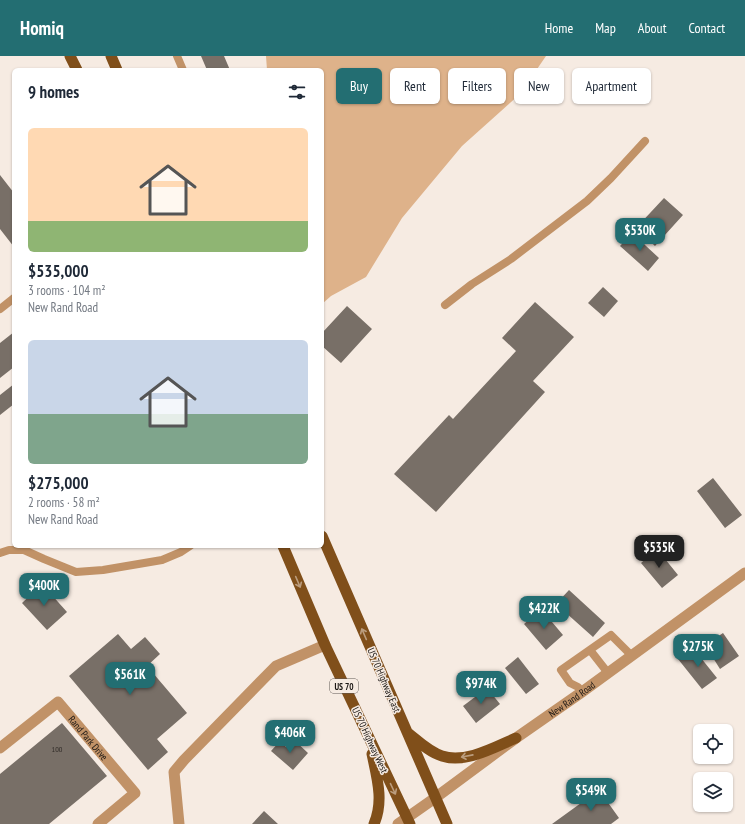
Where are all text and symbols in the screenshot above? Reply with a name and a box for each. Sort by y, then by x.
text: Homiq [20,16,64,40]
text: Home [545,19,573,37]
text: Map [595,19,616,37]
text: About [638,19,667,37]
text: Contact [689,19,725,37]
chip: Buy [336,68,382,104]
chip: Rent [390,68,440,104]
chip: Filters [448,68,506,104]
chip: New [514,68,564,104]
chip: Apartment [572,68,651,104]
text: 9 homes [28,81,79,103]
icon: filters [286,81,308,103]
icon: home [132,154,204,226]
pin: $530K [612,218,668,252]
text: $530K [624,222,656,239]
text: $535,000 [28,260,89,282]
text: 3 rooms · 104 m² [28,282,106,299]
text: New Rand Road [28,299,98,316]
icon: home [132,366,204,438]
text: $275,000 [28,472,89,494]
text: 2 rooms · 58 m² [28,494,100,511]
text: New Rand Road [28,511,98,528]
pin: $535K [631,535,687,569]
text: $535K [643,539,675,556]
pin: $400K [16,573,72,607]
one-way arrow [295,575,302,587]
text: $400K [28,577,60,594]
pin: $422K [516,596,572,630]
text: $422K [528,600,560,617]
one-way arrow [360,628,367,640]
pin: $275K [670,634,726,668]
text: $275K [682,638,714,655]
street label: US 70 Highway East [365,646,404,714]
pin: $561K [102,662,158,696]
text: $561K [114,666,146,683]
pin: $974K [453,671,509,705]
text: $974K [465,675,497,692]
street label: New Rand Road [546,678,598,720]
road number: US 70 [330,679,358,693]
street label: US 70 Highway West [349,705,391,775]
street label: Rand Park Drive [66,713,111,763]
pin: $406K [262,720,318,754]
text: $406K [274,724,306,741]
map controls [693,724,733,812]
button: locate [693,724,733,764]
house number: 100 [52,744,63,754]
one-way arrow [461,753,474,761]
button: layers [693,772,733,812]
pin: $549K [563,778,619,812]
text: $549K [575,782,607,799]
one-way arrow [390,783,397,795]

